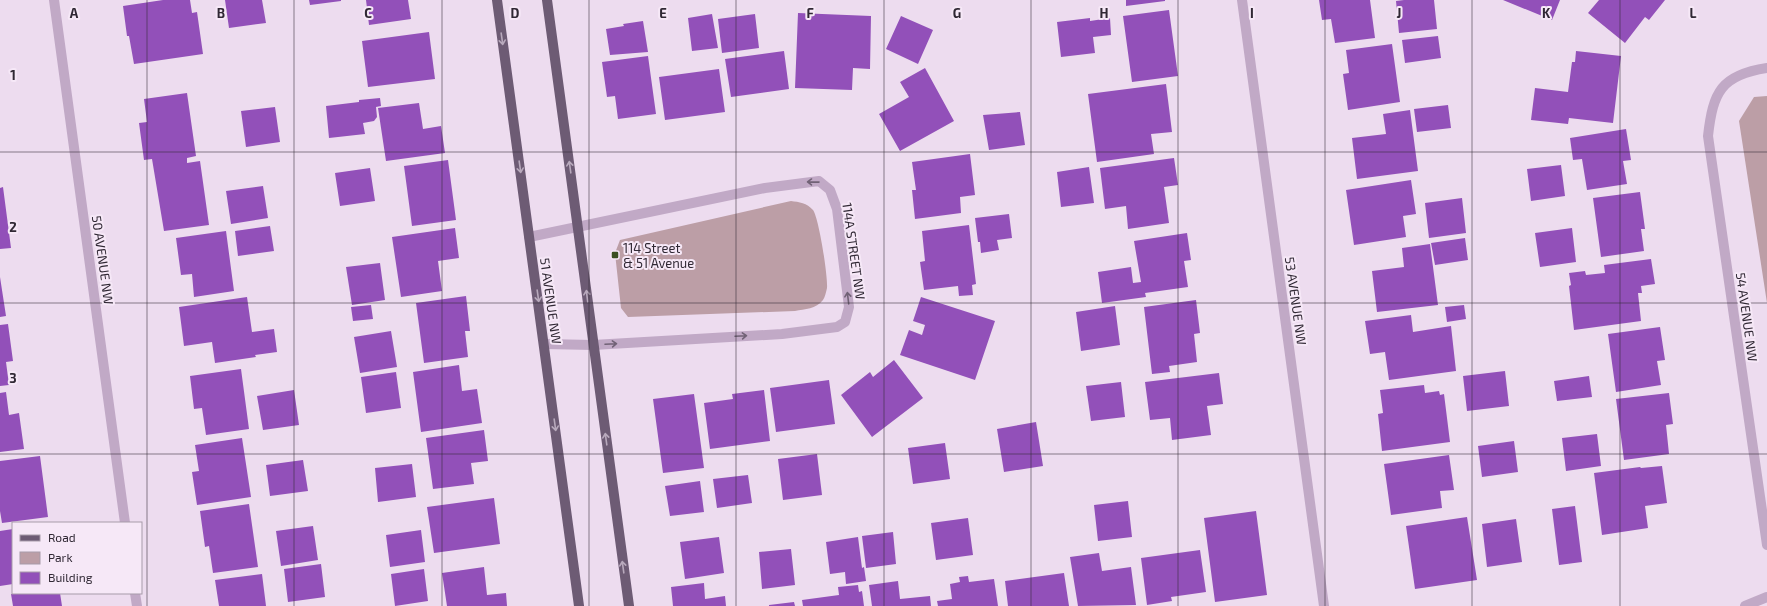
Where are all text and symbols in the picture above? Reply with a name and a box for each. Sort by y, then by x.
text: A [70,5,79,21]
text: B [217,5,225,21]
text: C [364,5,372,21]
text: D [511,5,520,21]
text: E [659,5,667,21]
text: F [806,5,814,21]
text: G [953,5,961,21]
text: H [1100,5,1109,21]
text: I [1250,5,1254,21]
text: J [1397,5,1401,21]
text: K [1542,5,1551,21]
text: L [1690,5,1697,21]
one-way arrow [498,32,506,45]
text: 1 [10,67,16,83]
one-way arrow [516,160,524,173]
one-way arrow [566,161,574,174]
one-way arrow [807,178,820,186]
street label: 114A STREET NW [839,201,869,301]
street label: 50 AVENUE NW [89,214,117,306]
text: 2 [9,219,17,235]
place label: 114 Street & 51 Avenue [623,240,694,271]
marker: 114 Street & 51 Avenue [610,250,620,260]
street label: 53 AVENUE NW [1282,256,1310,346]
street label: 51 AVENUE NW [537,257,565,345]
street label: 54 AVENUE NW [1733,271,1761,363]
one-way arrow [534,289,542,302]
one-way arrow [583,290,591,303]
one-way arrow [844,292,852,305]
one-way arrow [734,333,747,340]
one-way arrow [604,340,617,347]
text: 3 [9,370,17,386]
one-way arrow [551,418,559,431]
one-way arrow [602,432,610,445]
legend [12,522,142,594]
text: Road [48,530,76,544]
text: Park [48,550,73,564]
one-way arrow [619,561,627,574]
text: Building [48,570,93,584]

